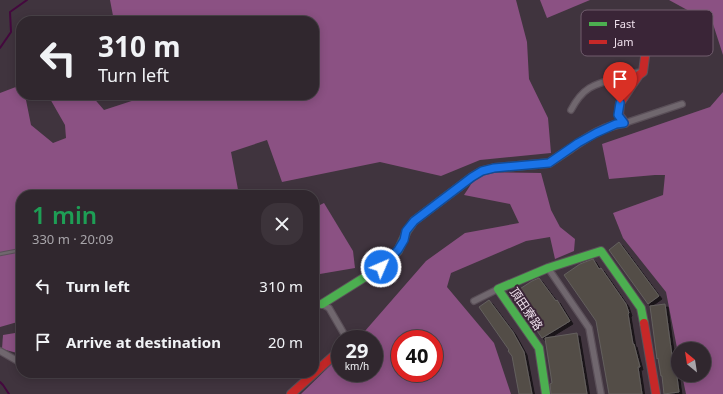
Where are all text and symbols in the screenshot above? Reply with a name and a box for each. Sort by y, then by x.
legend [581,10,713,56]
text: Fast [614,16,635,31]
text: 310 m [98,27,181,65]
icon: left [32,32,84,84]
text: Jam [613,34,633,49]
pin [603,62,637,103]
text: Turn left [98,63,169,87]
icon: arrive [609,68,631,90]
text: 1 min [32,198,97,231]
button: close [261,203,303,245]
text: 330 m · 20:09 [32,230,113,248]
position arrow [360,246,402,288]
icon: left [32,275,54,297]
text: Turn left [66,276,130,296]
text: 310 m [259,276,303,296]
street label: 頂田寮路 [506,284,547,333]
speed limit sign: 40 [391,330,443,382]
icon: arrive [32,331,54,353]
text: Arrive at destination [66,332,221,352]
text: 20 m [268,332,303,352]
text: 29 [346,337,368,364]
north arrow [671,342,711,382]
map controls [671,342,711,382]
text: km/h [345,359,369,373]

